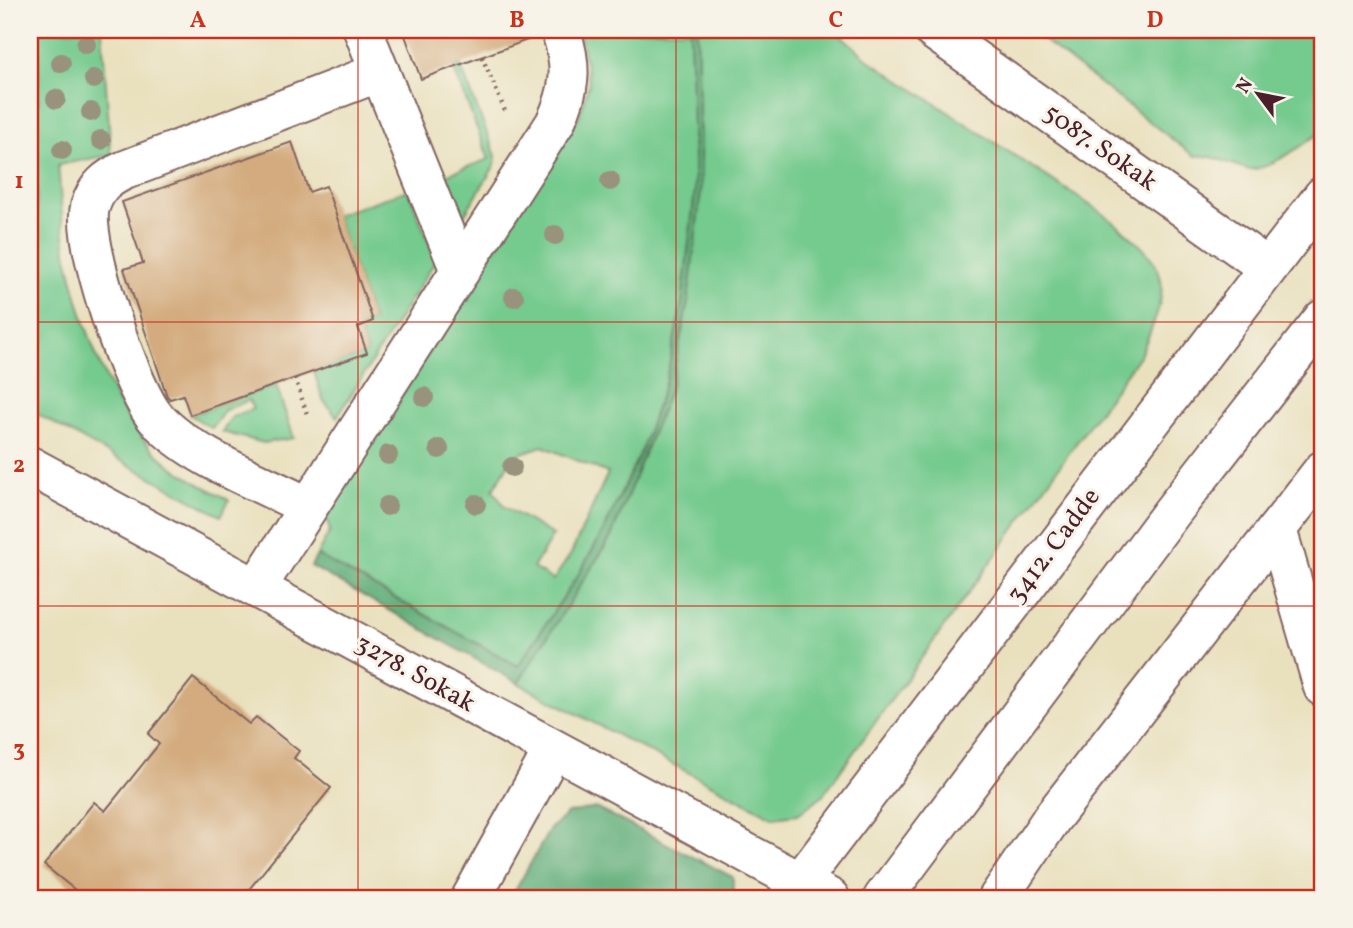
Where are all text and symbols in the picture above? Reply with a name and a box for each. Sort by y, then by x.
text: A [190,5,206,37]
text: B [509,5,525,37]
text: C [829,5,843,37]
text: D [1147,5,1164,37]
north arrow [1224,60,1294,130]
text: N [1231,73,1260,99]
street label: 5087. Sokak [1036,96,1164,200]
text: 1 [14,166,24,198]
text: 2 [13,450,25,482]
street label: 3412. Cadde [999,481,1109,611]
street label: 3278. Sokak [348,626,482,722]
text: 3 [13,734,25,766]

